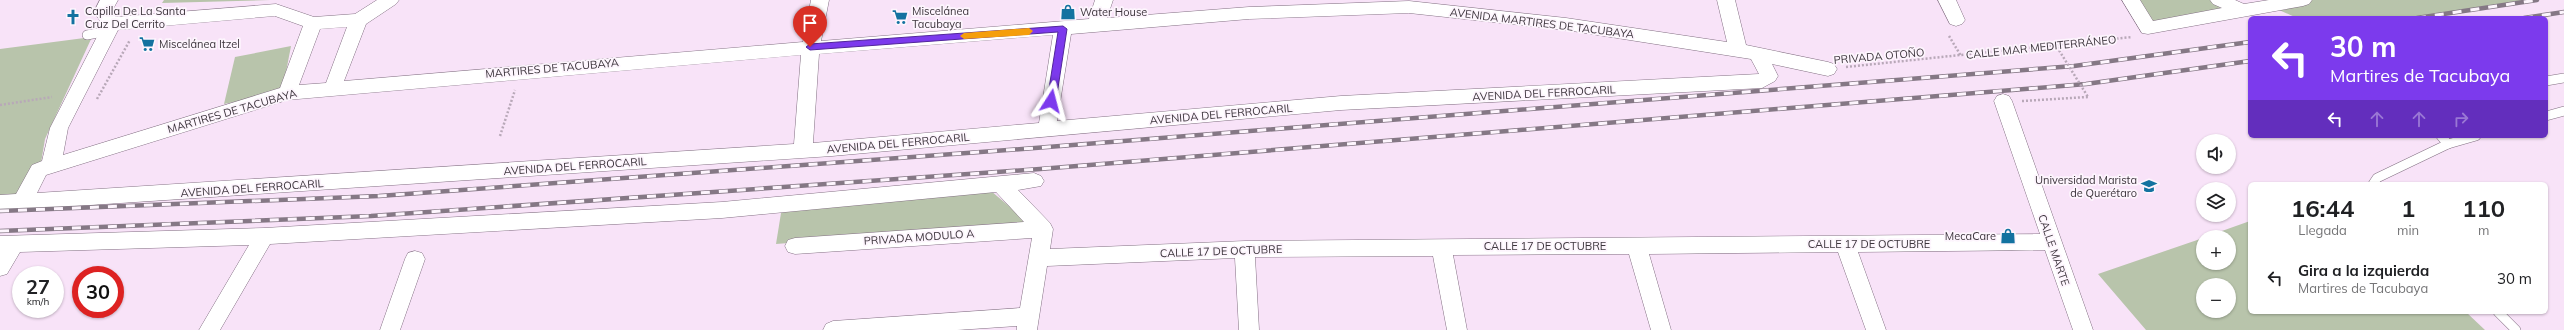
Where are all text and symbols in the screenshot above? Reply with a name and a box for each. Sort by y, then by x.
shop icon: Water House [1059,3,1077,21]
place label: Capilla De La Santa Cruz Del Cerrito [85,4,186,31]
place label: Miscelánea Tacubaya [912,4,969,31]
place label: Water House [1080,5,1147,19]
street label: AVENIDA MARTIRES DE TACUBAYA [1449,5,1635,41]
pin [793,6,827,47]
church icon: Capilla De La Santa Cruz Del Cerrito [64,8,82,26]
supermarket icon: Miscelánea Tacubaya [891,8,909,26]
icon: arrive [799,12,821,34]
text: 30 m [2330,29,2396,64]
street label: CALLE MAR MEDITERRÁNEO [1965,32,2117,62]
icon: left [2264,32,2316,84]
supermarket icon: Miscelánea Itzel [138,35,156,53]
place label: Miscelánea Itzel [159,37,240,51]
street label: PRIVADA OTOÑO [1833,45,1925,67]
street label: MARTIRES DE TACUBAYA [485,55,619,81]
text: Martires de Tacubaya [2330,64,2510,87]
position arrow [1030,80,1072,122]
street label: AVENIDA DEL FERROCARIL [1472,82,1616,104]
street label: MARTIRES DE TACUBAYA [166,86,298,136]
street label: AVENIDA DEL FERROCARIL [1149,101,1293,127]
icon: left [2324,108,2346,130]
icon: ahead [2366,108,2388,130]
icon: ahead [2408,108,2430,130]
icon: right [2450,108,2472,130]
street label: AVENIDA DEL FERROCARIL [826,130,970,156]
map controls [2196,134,2236,318]
button: sound [2196,134,2236,174]
street label: AVENIDA DEL FERROCARIL [503,154,647,178]
place label: Universidad Marista de Querétaro [2035,173,2137,200]
street label: AVENIDA DEL FERROCARIL [180,176,324,200]
school or university icon: Universidad Marista de Querétaro [2140,177,2158,195]
button: layers [2196,182,2236,222]
text: 16:44 [2291,193,2354,223]
text: 1 [2401,193,2415,223]
text: 110 [2462,193,2505,223]
street label: CALLE MARTE [2035,212,2073,288]
text: Llegada [2298,222,2347,238]
text: min [2397,222,2419,238]
text: m [2478,222,2489,238]
street label: PRIVADA MODULO A [863,226,975,248]
shop icon: MecaCare [1999,227,2017,245]
place label: MecaCare [1945,229,1996,243]
button: + [2196,230,2236,270]
street label: CALLE 17 DE OCTUBRE [1808,237,1930,251]
street label: CALLE 17 DE OCTUBRE [1484,239,1606,253]
street label: CALLE 17 DE OCTUBRE [1160,242,1282,260]
text: Gira a la izquierda [2298,261,2429,280]
speed limit sign: 30 [72,266,124,318]
icon: left [2264,267,2286,289]
text: 30 m [2497,269,2532,288]
text: 27 [26,274,50,299]
button: − [2196,278,2236,318]
text: Martires de Tacubaya [2298,280,2428,296]
text: km/h [27,295,49,308]

